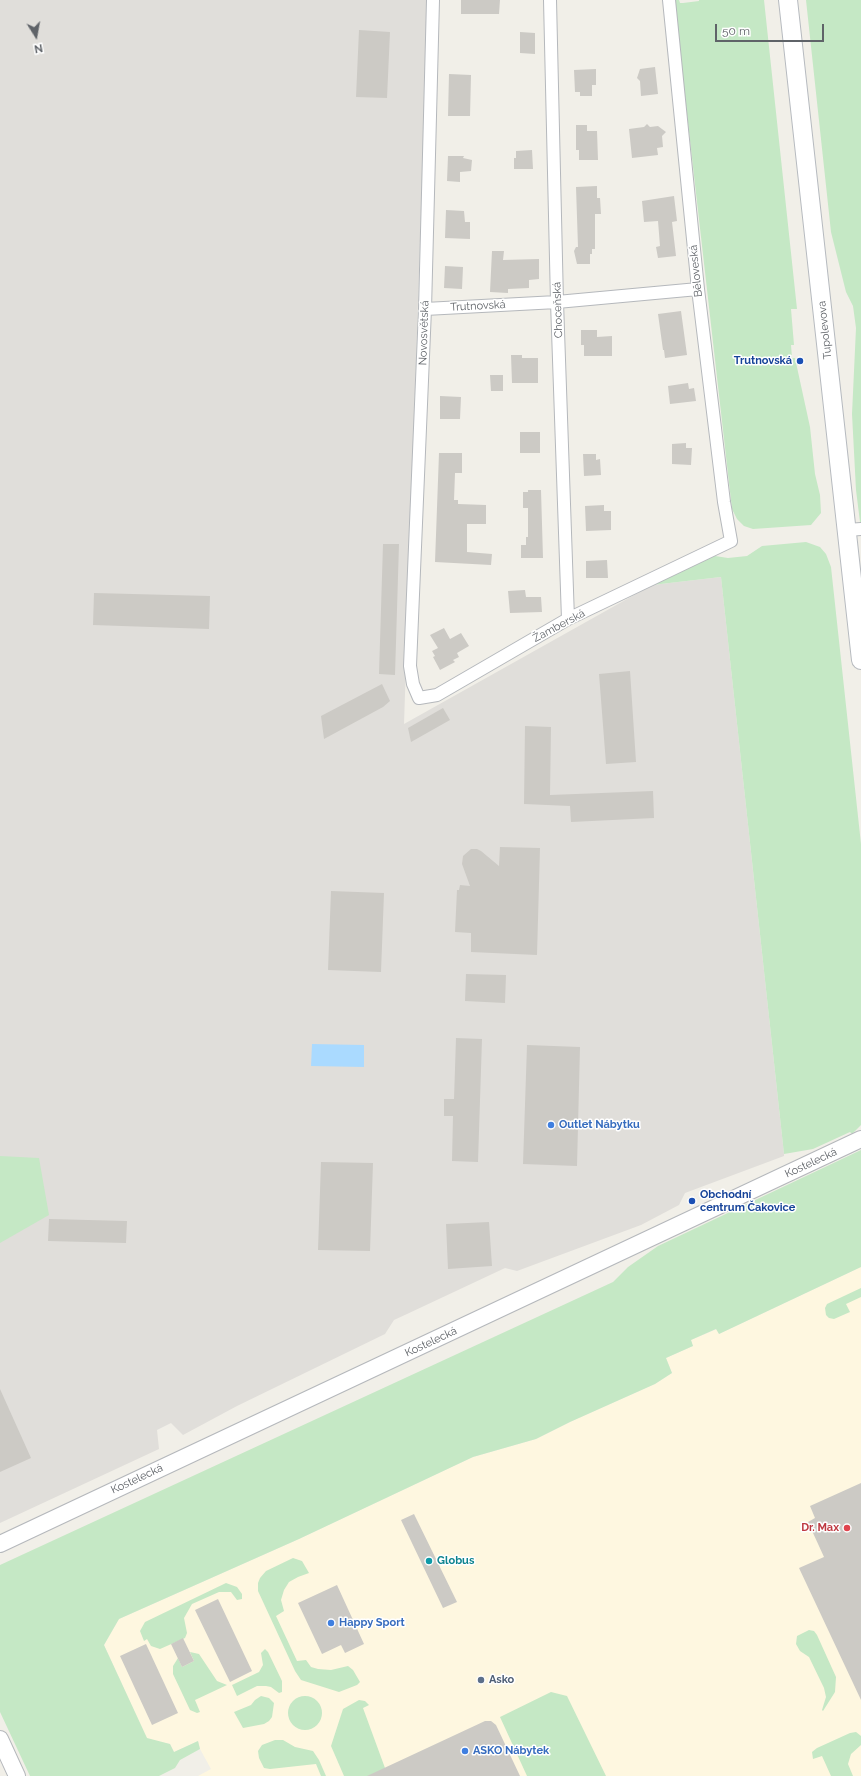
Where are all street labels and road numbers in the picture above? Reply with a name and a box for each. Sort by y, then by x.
street label: Běloveská [687,244,705,298]
street label: Choceňská [550,282,566,338]
street label: Trutnovská [450,298,506,314]
street label: Novosvětská [416,300,432,366]
street label: Tupolevova [815,300,835,360]
street label: Žamberská [531,607,587,645]
street label: Kostelecká [783,1145,839,1181]
street label: Kostelecká [403,1324,459,1360]
street label: Kostelecká [109,1461,165,1497]

